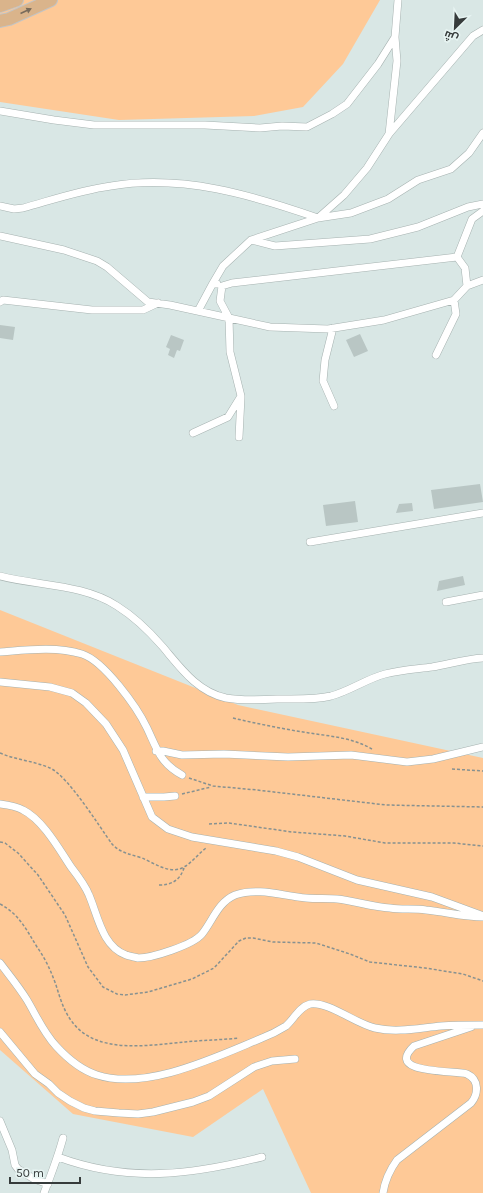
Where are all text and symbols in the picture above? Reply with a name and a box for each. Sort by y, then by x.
one-way arrow [20,8,31,14]
north arrow [435,8,475,48]
text: ش [442,28,460,45]
scale bar [10,1159,80,1185]
text: 50 m [16,1166,44,1180]

